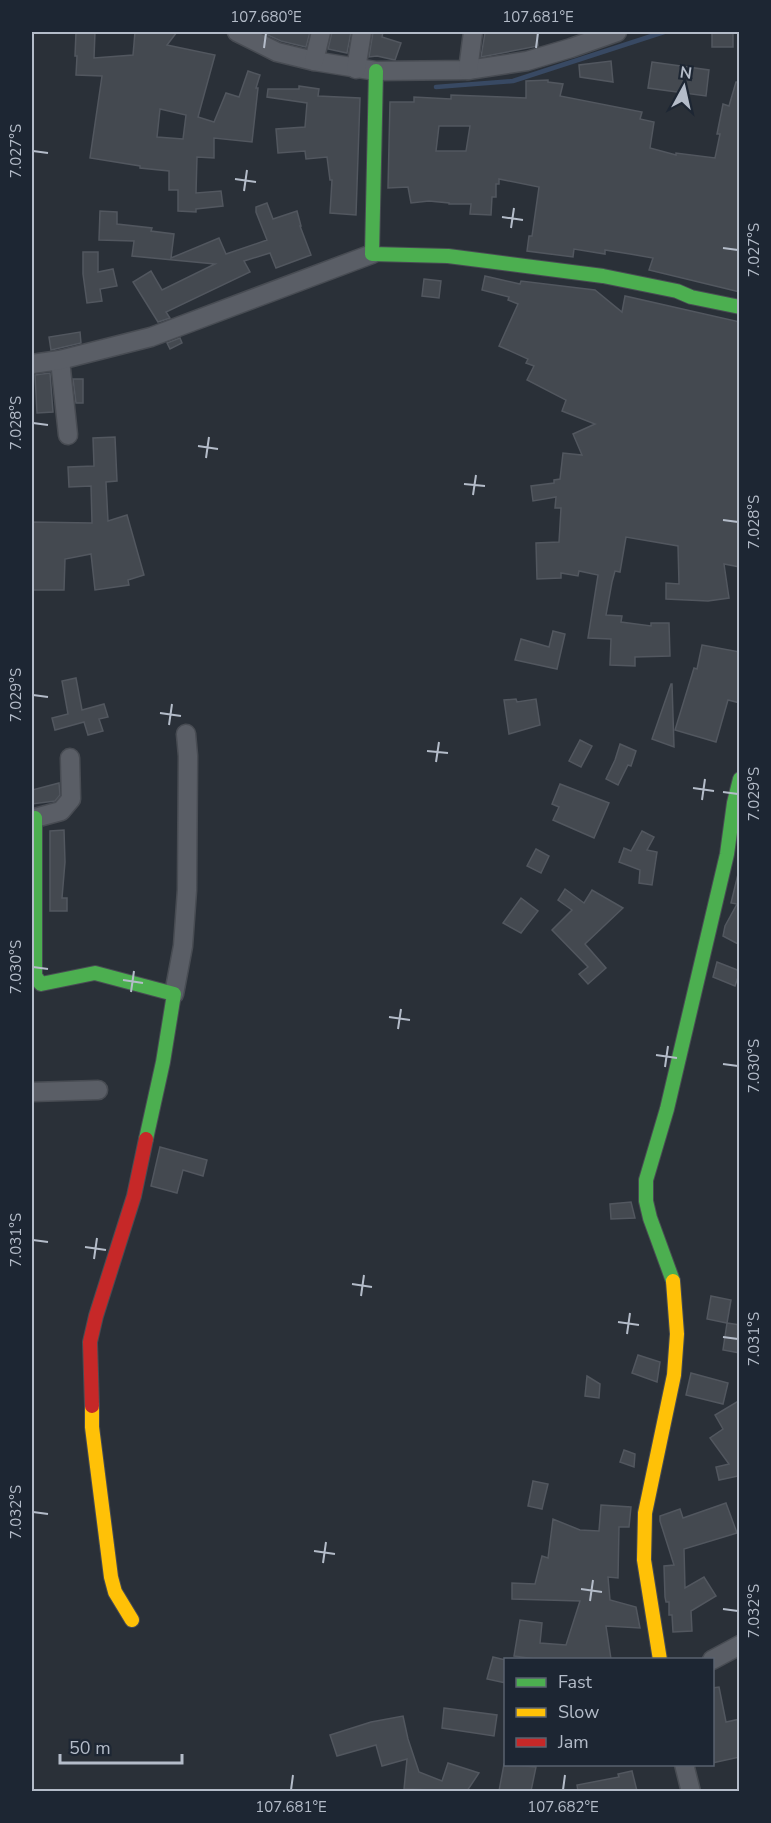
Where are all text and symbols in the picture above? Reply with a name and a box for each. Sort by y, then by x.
text: 107.680°E [230,7,302,27]
text: 107.681°E [502,7,574,27]
north arrow [654,57,714,117]
text: N [678,61,693,85]
text: 7.027°S [6,124,26,178]
text: 7.027°S [744,223,764,277]
text: 7.028°S [6,396,26,450]
text: 7.028°S [744,495,764,549]
text: 7.029°S [6,668,26,722]
text: 7.029°S [744,767,764,821]
text: 7.030°S [6,940,26,994]
text: 7.030°S [744,1039,764,1093]
text: 7.031°S [6,1213,26,1267]
text: 7.031°S [744,1312,764,1366]
text: 7.032°S [6,1485,26,1539]
text: 7.032°S [744,1584,764,1638]
legend [504,1658,714,1766]
text: Fast [558,1670,593,1694]
text: Slow [558,1700,599,1724]
scale bar [60,1727,182,1765]
text: Jam [557,1730,589,1754]
text: 50 m [69,1736,111,1760]
text: 107.681°E [255,1797,327,1817]
text: 107.682°E [527,1797,599,1817]

